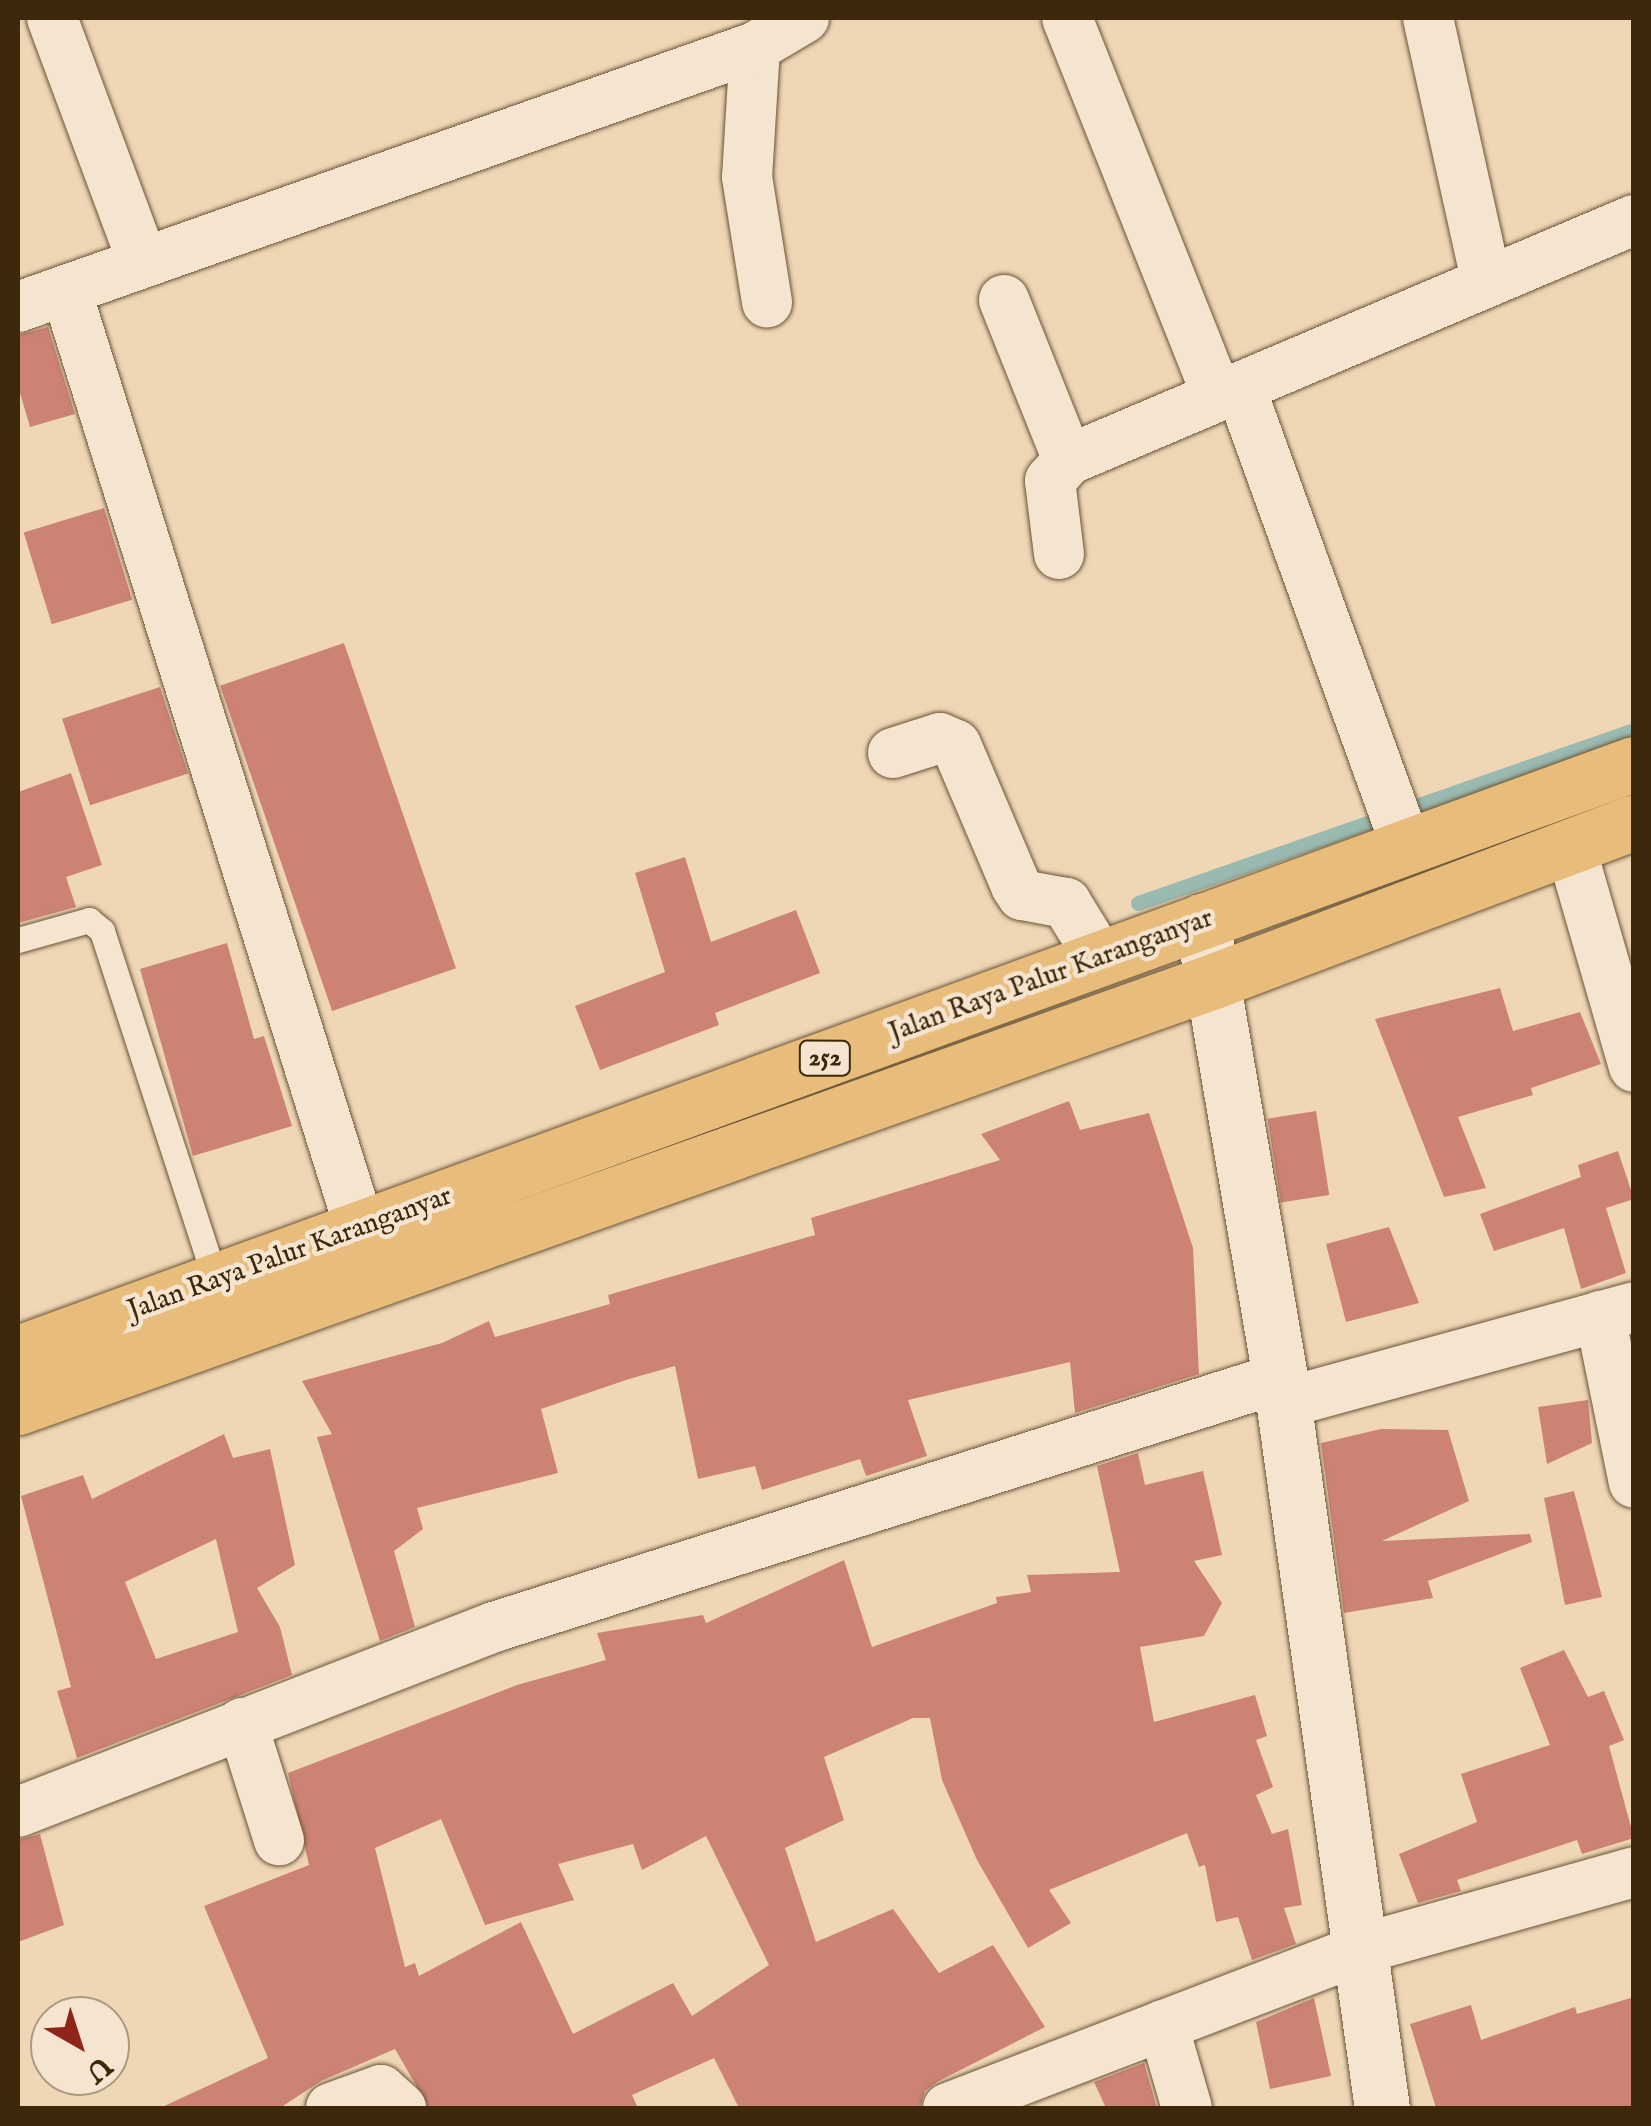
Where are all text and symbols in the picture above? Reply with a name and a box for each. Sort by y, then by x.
street label: Jalan Raya Palur Karanganyar [884,902,1218,1050]
road number: 252 [798,1038,852,1078]
street label: Jalan Raya Palur Karanganyar [123,1180,457,1328]
north arrow [30,1996,130,2096]
text: U [78,2047,118,2089]

